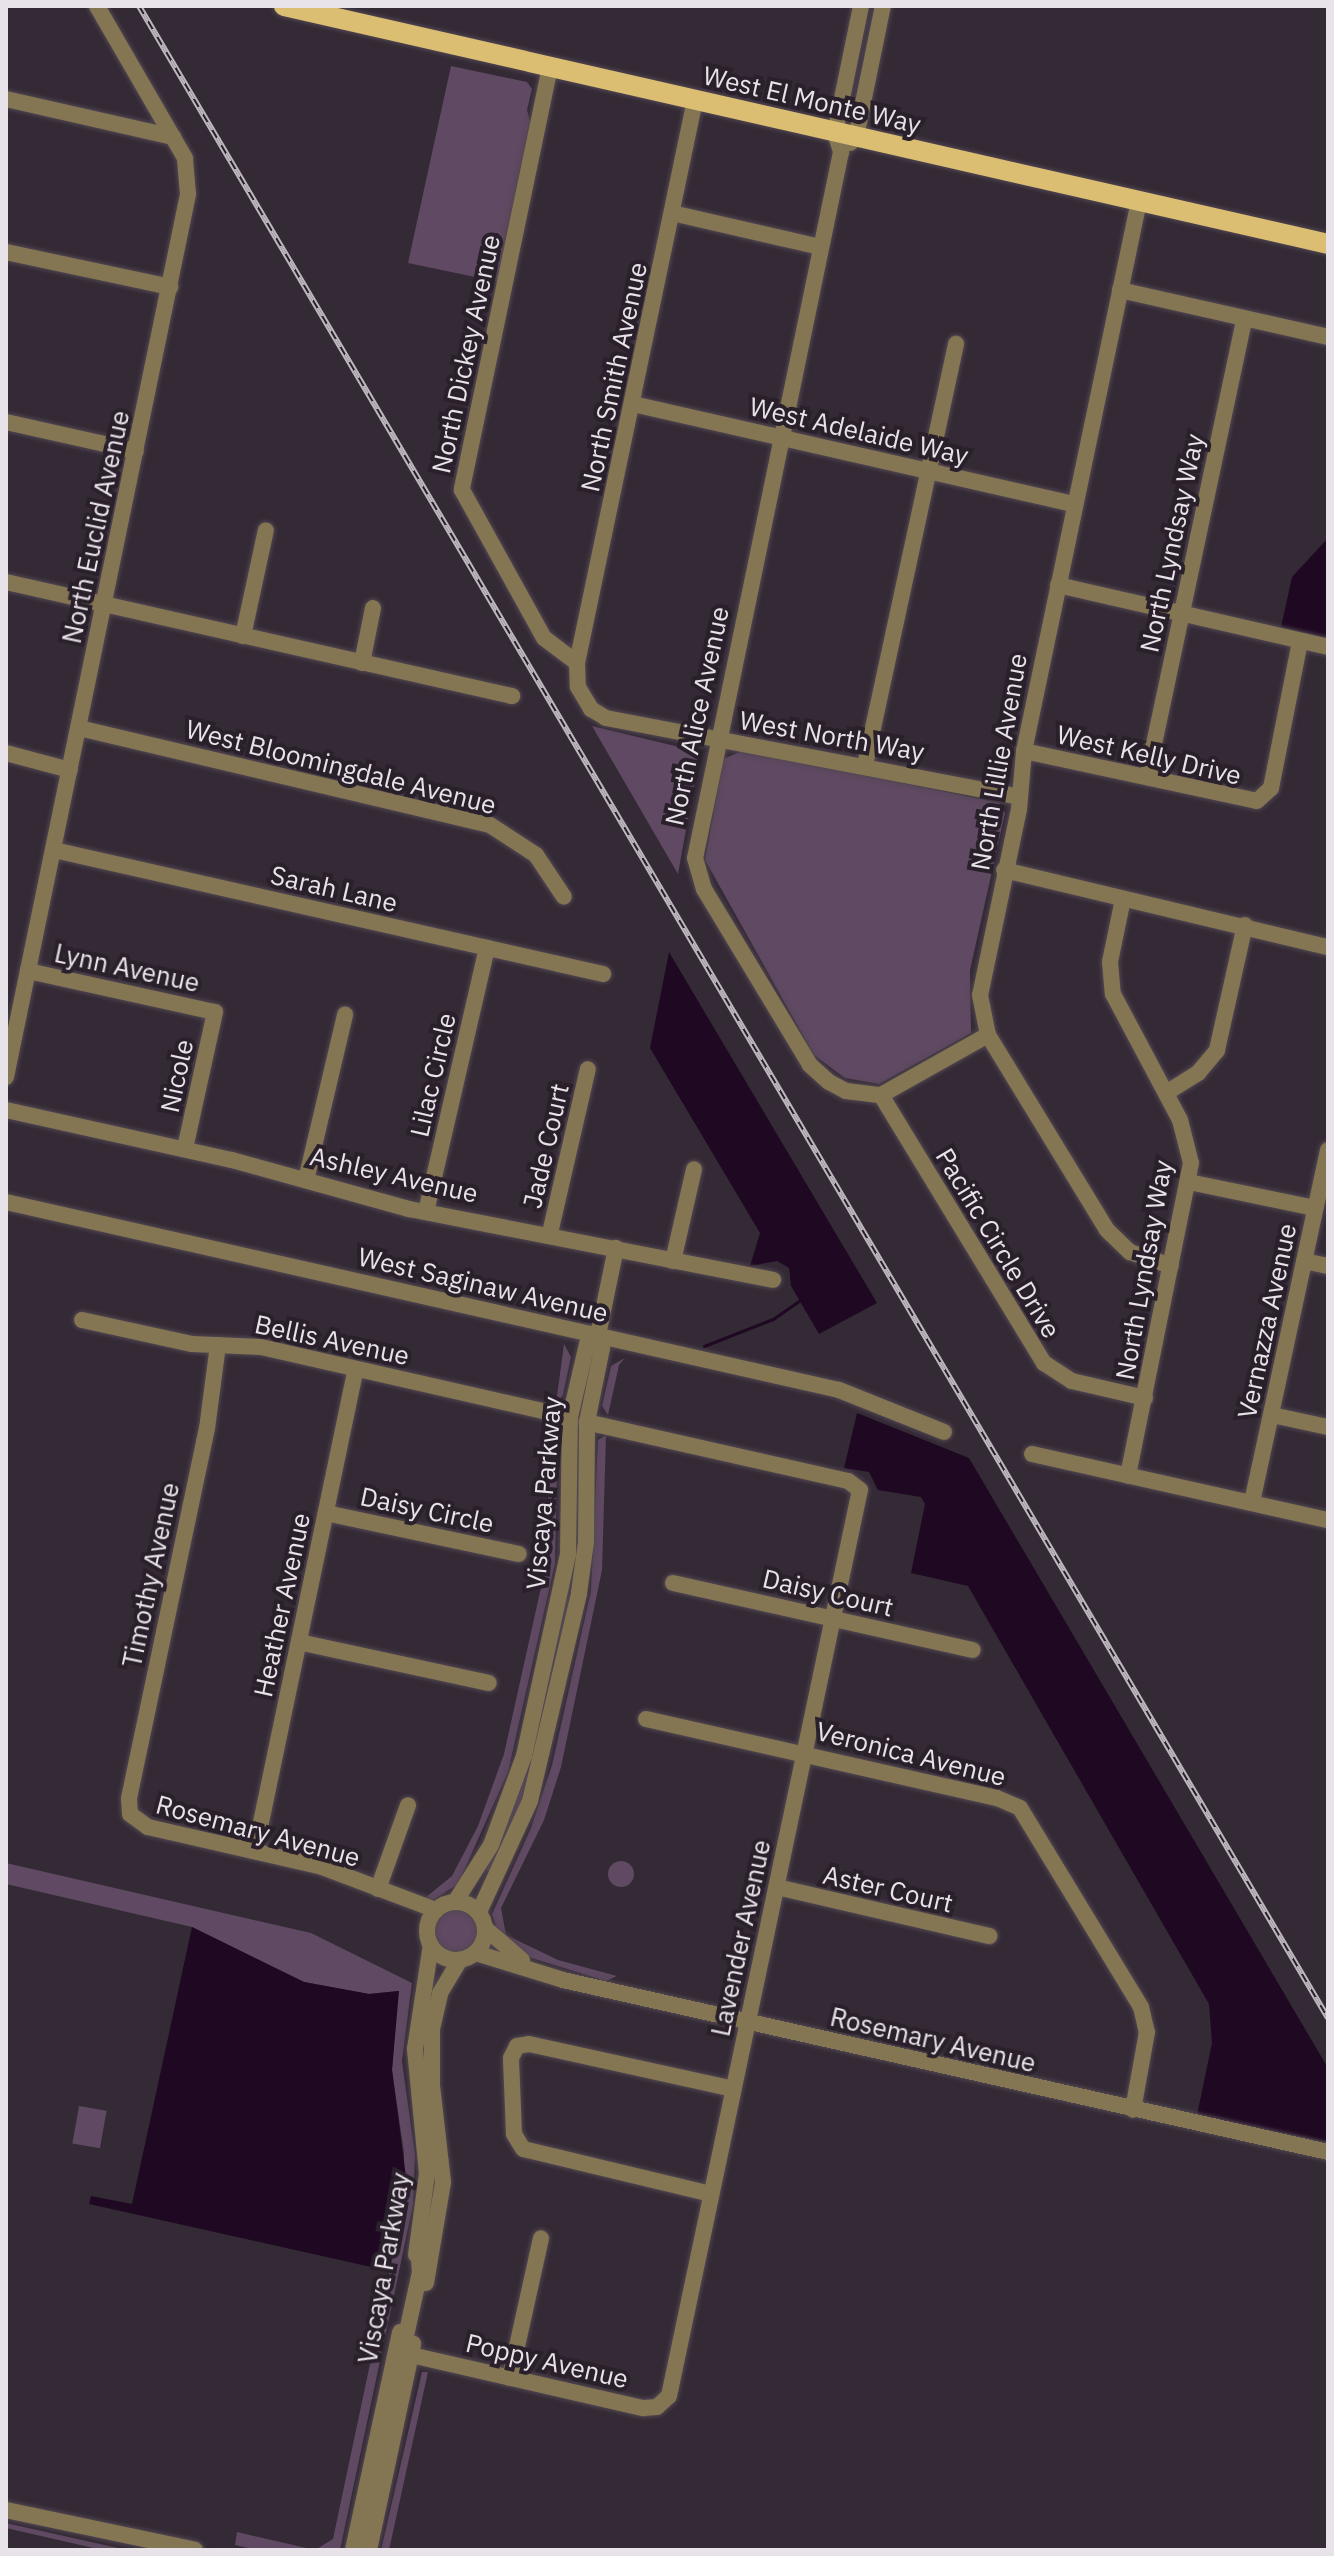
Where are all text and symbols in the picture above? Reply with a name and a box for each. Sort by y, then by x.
street label: West El Monte Way [700,60,924,140]
street label: North Dickey Avenue [425,232,507,476]
street label: North Smith Avenue [574,259,654,495]
street label: West Adelaide Way [747,391,971,471]
street label: North Euclid Avenue [56,408,136,646]
street label: North Lyndsay Way [1134,431,1210,655]
street label: North Alice Avenue [659,604,735,828]
street label: North Lillie Avenue [965,651,1033,873]
street label: West North Way [737,704,927,768]
street label: West Bloomingdale Avenue [183,713,499,821]
street label: West Kelly Drive [1054,719,1244,791]
street label: Sarah Lane [268,859,400,919]
street label: Lynn Avenue [52,937,202,999]
street label: Lilac Circle [404,1010,462,1140]
street label: Nicole [154,1037,200,1115]
street label: Jade Court [517,1081,575,1211]
street label: Ashley Avenue [307,1141,481,1209]
street label: Pacific Circle Drive [929,1142,1067,1344]
street label: North Lyndsay Way [1109,1158,1179,1382]
street label: Vernazza Avenue [1231,1221,1303,1421]
street label: West Saginaw Avenue [355,1241,611,1329]
street label: Bellis Avenue [252,1308,412,1372]
street label: Viscaya Parkway [520,1395,568,1591]
street label: Timothy Avenue [116,1480,186,1670]
street label: Daisy Circle [357,1481,497,1539]
street label: Heather Avenue [247,1510,317,1700]
street label: Daisy Court [760,1563,896,1623]
street label: Veronica Avenue [813,1715,1009,1793]
street label: Rosemary Avenue [153,1789,363,1873]
street label: Lavender Avenue [705,1837,777,2039]
street label: Aster Court [820,1859,956,1919]
street label: Rosemary Avenue [827,2001,1039,2079]
street label: Viscaya Parkway [352,2170,416,2366]
street label: Poppy Avenue [463,2327,631,2395]

